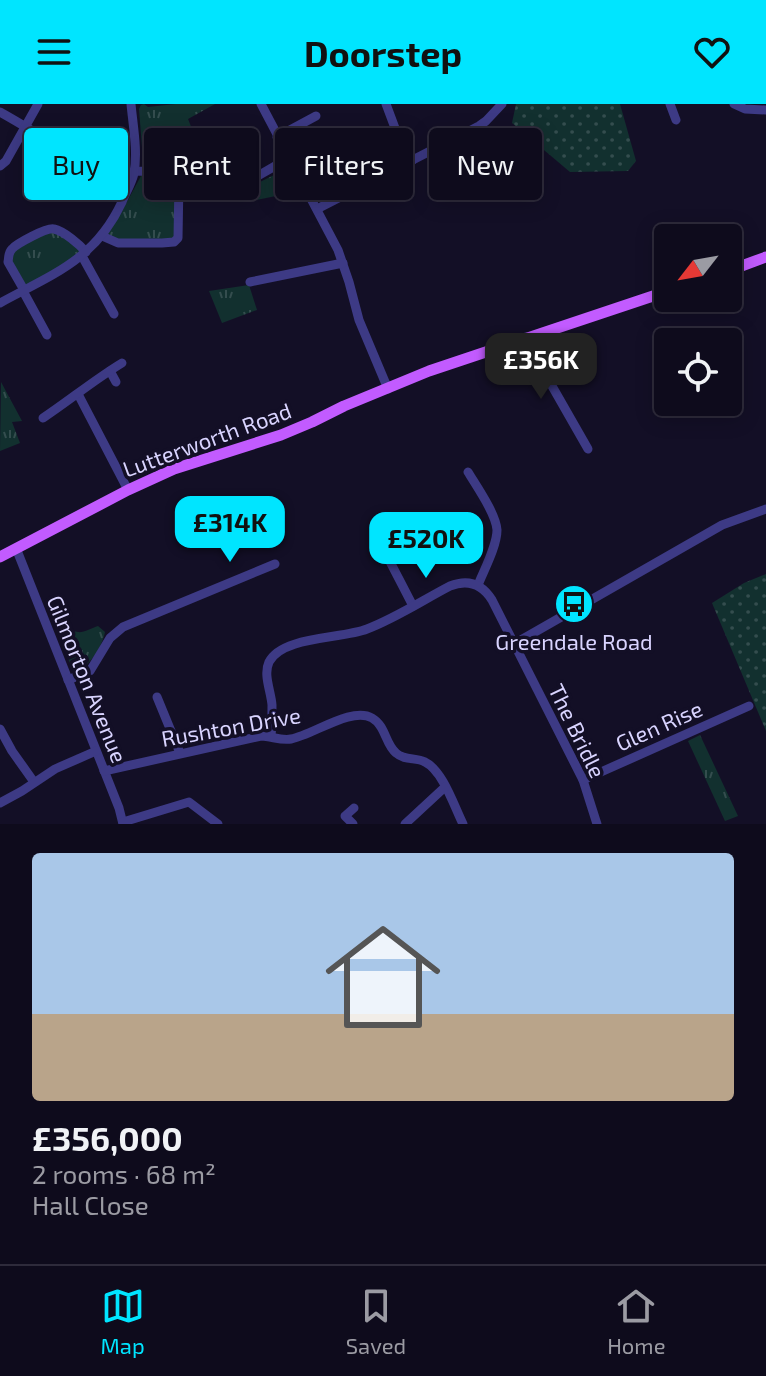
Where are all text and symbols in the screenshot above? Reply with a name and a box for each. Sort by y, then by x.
icon: menu [32,30,76,74]
icon: heart [690,30,734,74]
text: Doorstep [304,31,462,74]
chip: Buy [24,128,128,200]
chip: Rent [144,128,259,200]
chip: Filters [275,128,413,200]
chip: New [429,128,542,200]
north arrow [654,224,742,312]
map controls [654,224,742,416]
button: locate [654,328,742,416]
pin: £356K [485,333,597,401]
text: £356K [503,343,579,374]
street label: Lutterworth Road [119,397,294,482]
pin: £314K [174,496,286,564]
text: £314K [193,506,267,537]
pin: £520K [370,512,482,580]
text: £520K [387,522,465,553]
bus stop icon: Greendale Road [553,583,595,625]
street label: Gilmorton Avenue [43,591,133,766]
place label: Greendale Road [495,628,653,654]
street label: The Bridle [544,679,612,782]
street label: Glen Rise [611,695,706,756]
street label: Rushton Drive [159,701,302,751]
icon: home [311,905,455,1049]
text: £356,000 [32,1117,183,1158]
text: 2 rooms · 68 m² [32,1158,216,1189]
text: Hall Close [32,1189,149,1220]
tab: Map [101,1284,145,1358]
tab: Saved [346,1284,406,1358]
tab: Home [607,1284,665,1358]

